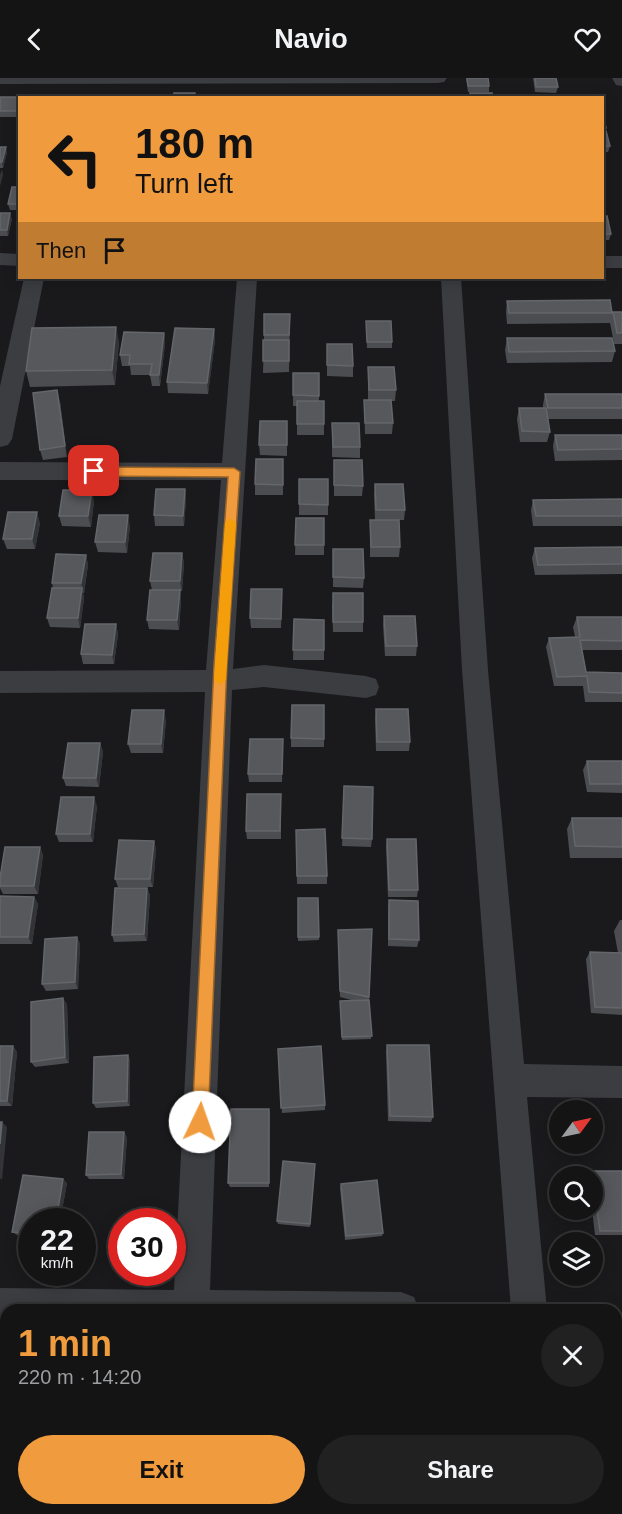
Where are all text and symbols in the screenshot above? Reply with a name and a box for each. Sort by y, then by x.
icon: back [18,23,51,56]
icon: heart [571,23,604,56]
text: Navio [274,24,348,54]
icon: left [36,120,114,198]
text: 180 m [135,120,254,167]
text: Turn left [135,169,233,199]
icon: arrive [98,234,131,267]
text: Then [36,238,86,263]
pin [68,445,119,496]
icon: arrive [77,454,110,487]
position arrow [168,1090,232,1154]
north arrow [549,1100,603,1154]
map controls [549,1100,603,1286]
button: search [549,1166,603,1220]
speed limit sign: 30 [108,1208,186,1286]
text: 22 [40,1223,74,1256]
button: layers [549,1232,603,1286]
text: km/h [41,1254,73,1271]
text: 1 min [18,1323,112,1364]
button: close [541,1324,604,1387]
text: 220 m · 14:20 [18,1366,141,1388]
button: Exit [18,1435,305,1504]
button: Share [317,1435,604,1504]

